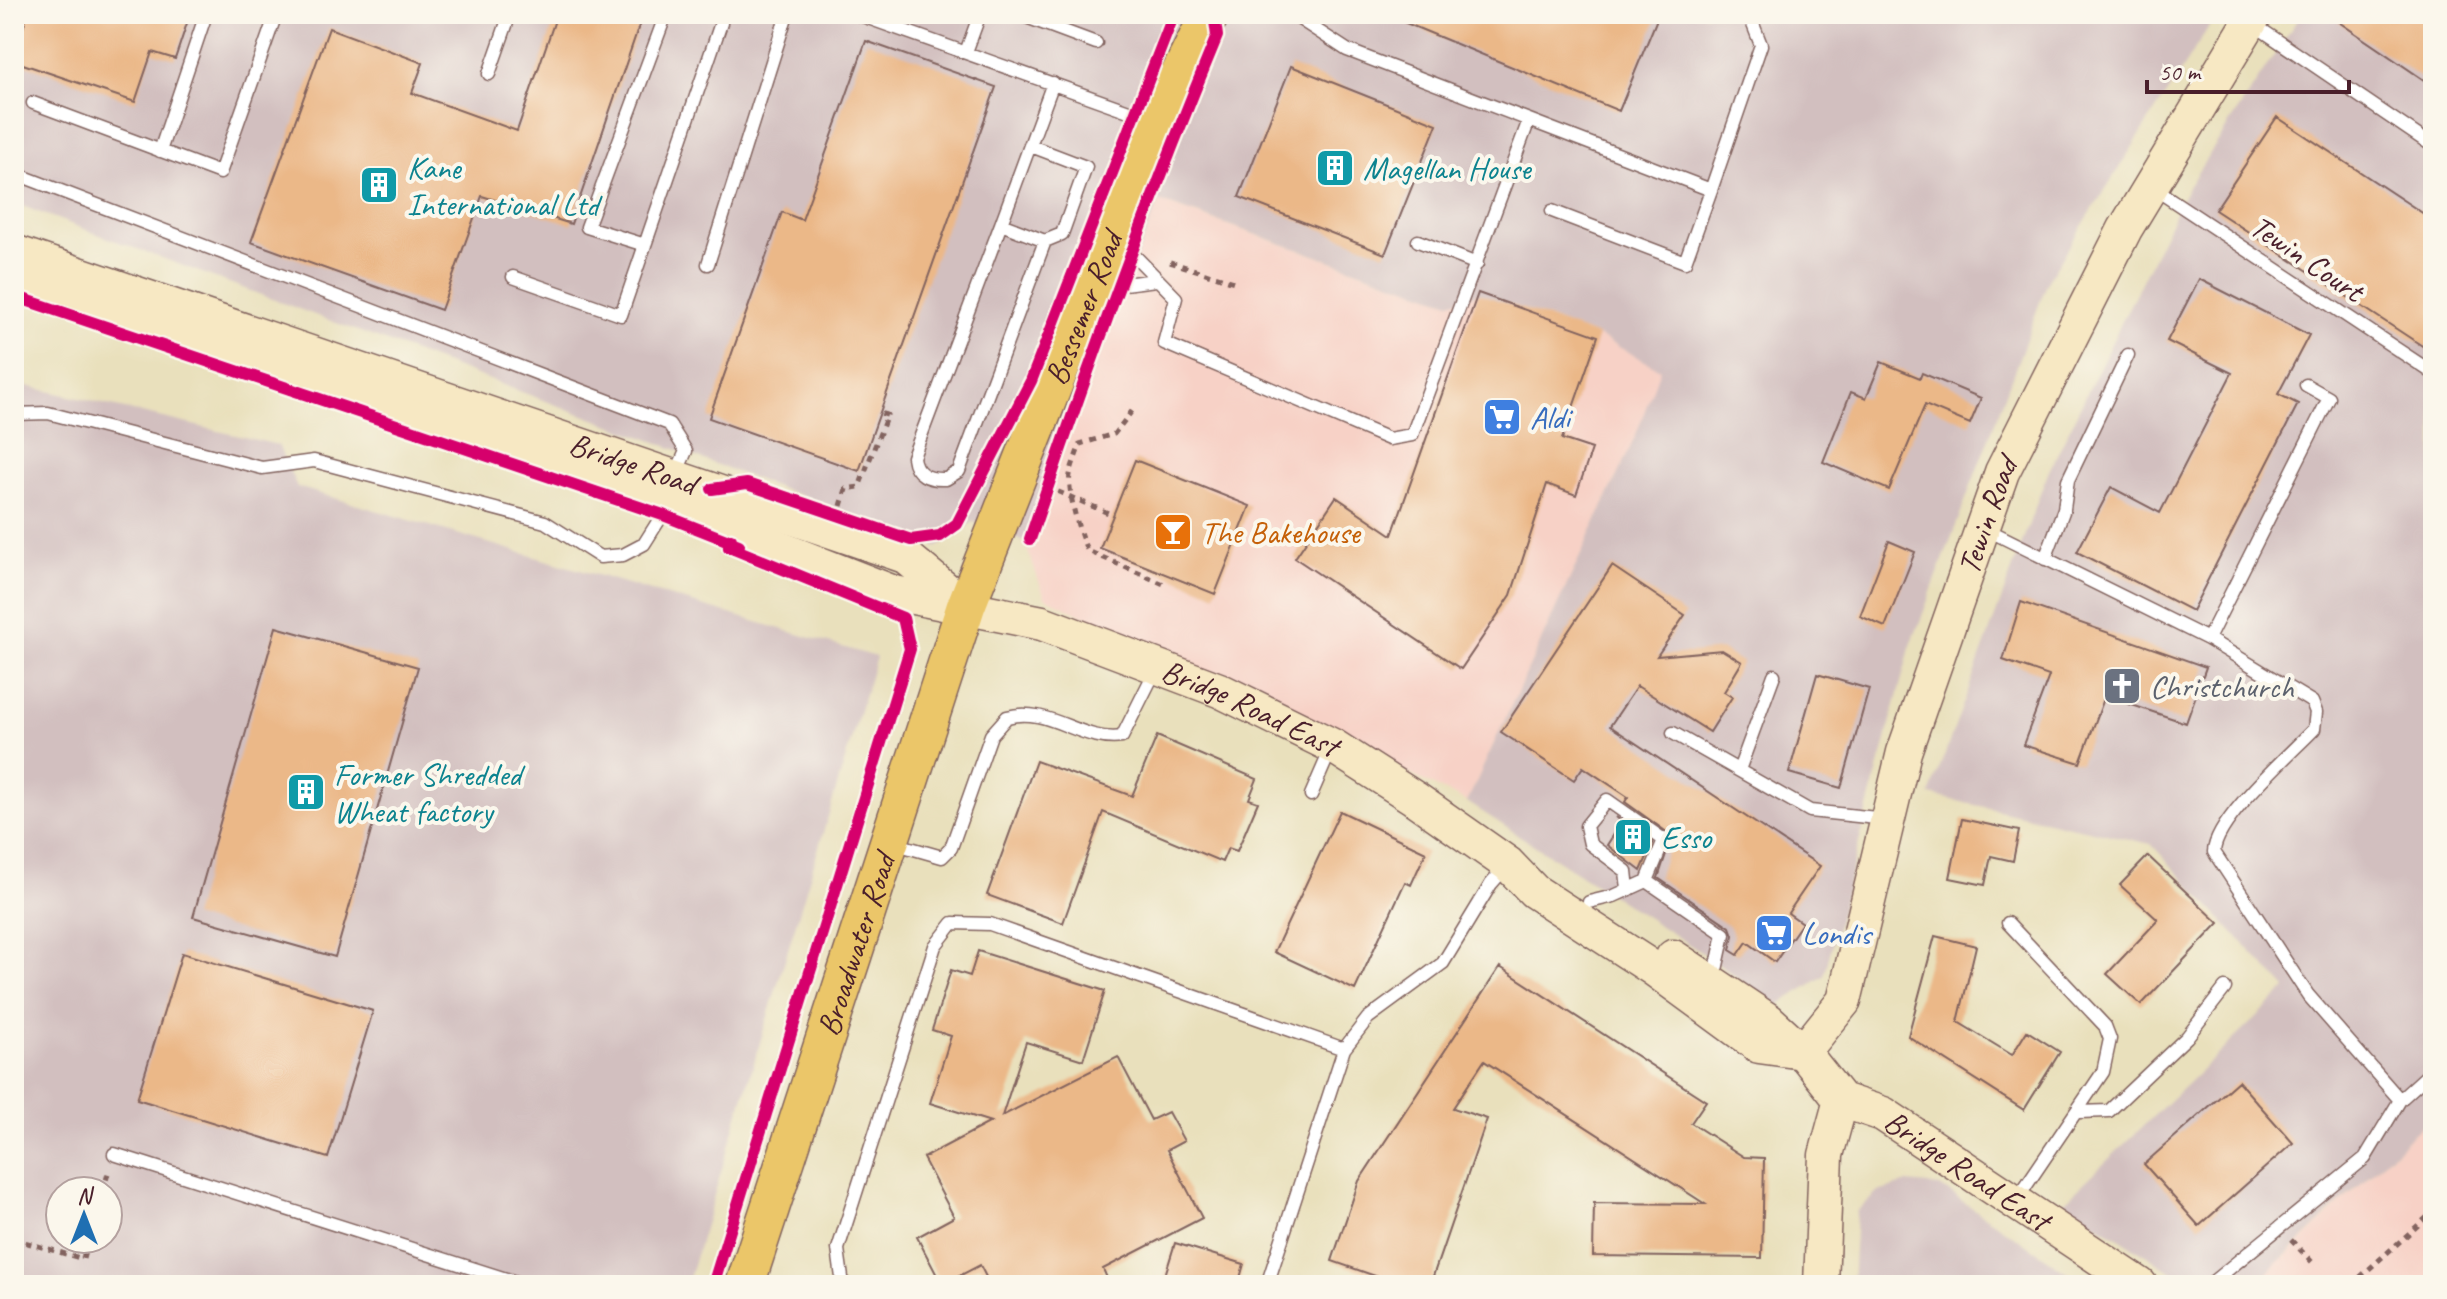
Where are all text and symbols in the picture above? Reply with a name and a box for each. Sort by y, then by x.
scale bar [2147,44,2349,94]
text: 50 m [2159,57,2202,87]
place label: Kane International Ltd [407,147,603,225]
building icon: Magellan House [1314,147,1356,189]
place label: Magellan House [1363,148,1533,189]
building icon: Kane International Ltd [358,164,400,206]
street label: Tewin Court [2242,206,2374,313]
street label: Bessemer Road [1035,221,1134,391]
supermarket icon: Aldi [1481,396,1523,438]
place label: Aldi [1530,397,1574,438]
street label: Bridge Road [564,423,706,506]
street label: Tewin Road [1948,446,2029,580]
bar icon: The Bakehouse [1152,511,1194,553]
place label: The Bakehouse [1201,512,1362,553]
street label: Bridge Road East [1156,650,1349,768]
church icon: Christchurch [2101,665,2143,707]
place label: Christchurch [2150,666,2294,707]
place label: Former Shredded Wheat factory [334,754,526,832]
building icon: Former Shredded Wheat factory [285,771,327,813]
building icon: Esso [1612,816,1654,858]
place label: Esso [1661,817,1713,858]
street label: Broadwater Road [808,844,906,1041]
supermarket icon: Londis [1753,912,1795,954]
place label: Londis [1802,913,1874,954]
street label: Bridge Road East [1876,1101,2061,1243]
north arrow [44,1175,124,1255]
text: N [77,1182,94,1210]

